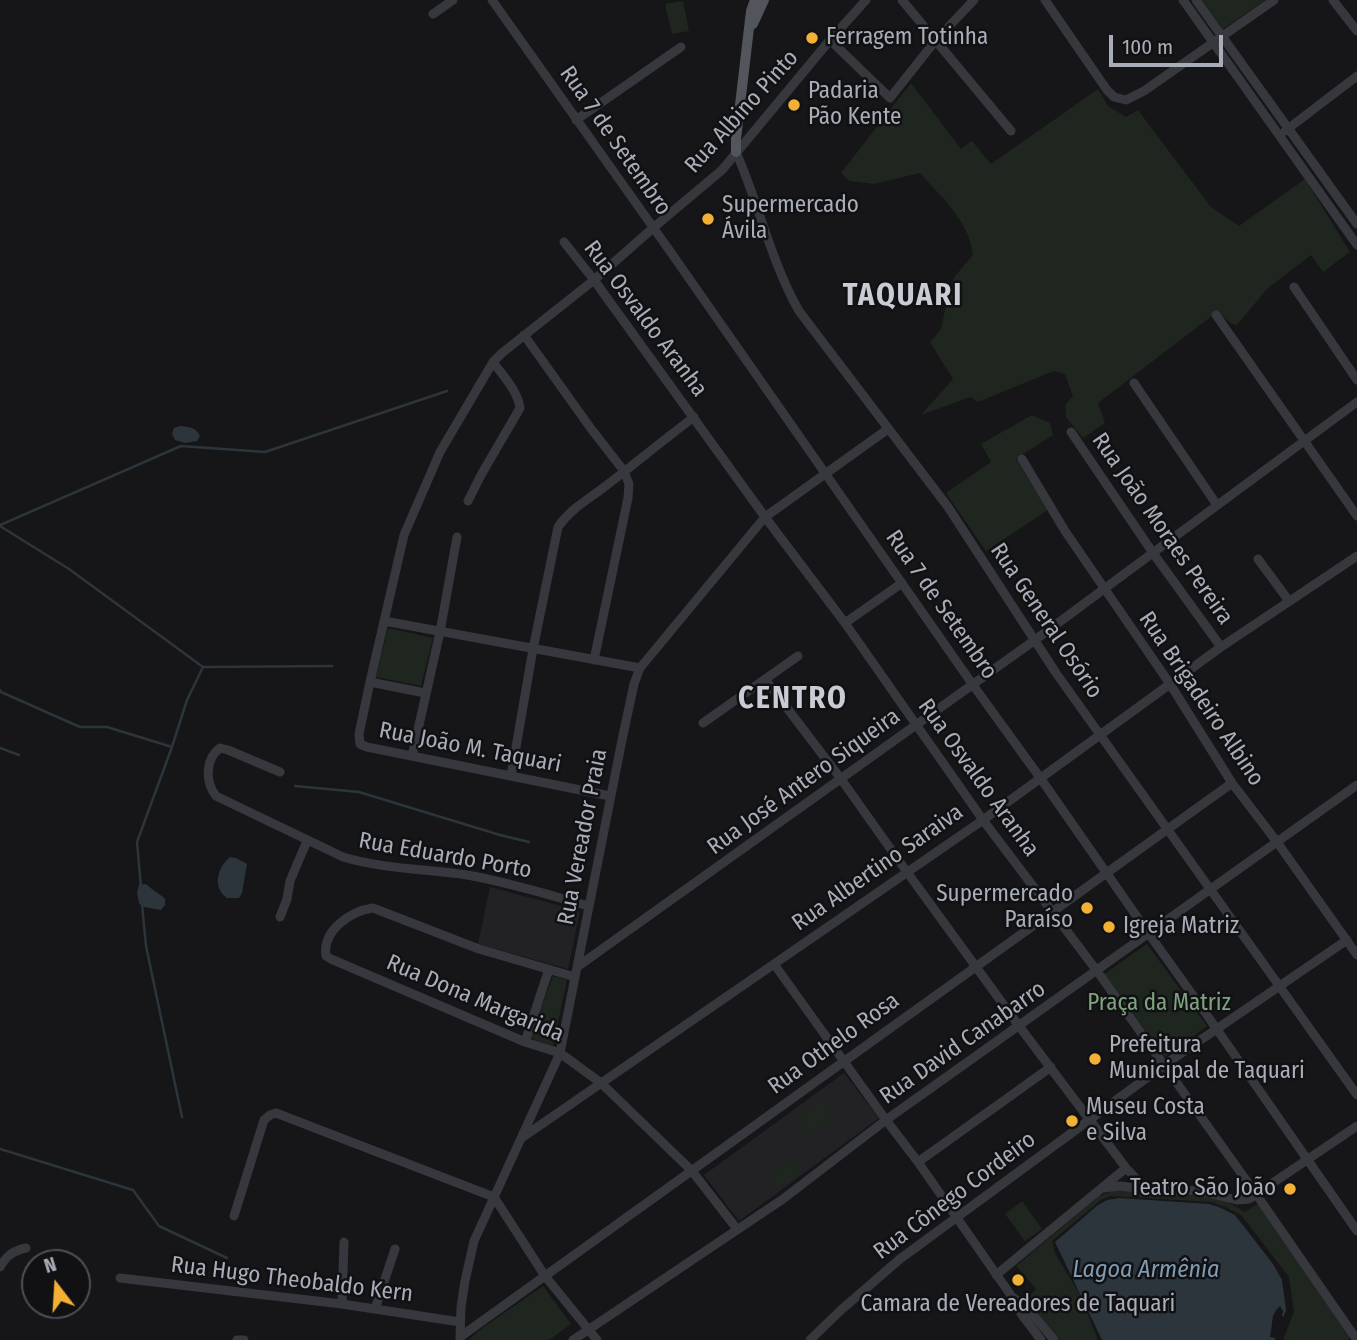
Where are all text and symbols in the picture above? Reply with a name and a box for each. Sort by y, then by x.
scale bar [1112,21,1226,65]
place label: Ferragem Totinha [826,24,988,52]
marker: Ferragem Totinha [804,30,820,46]
text: 100 m [1122,34,1173,60]
street label: Rua Albino Pinto [679,45,805,179]
street label: Rua 7 de Setembro [553,61,677,221]
place label: Padaria Pão Kente [808,78,901,132]
marker: Padaria Pão Kente [786,97,802,113]
place label: Supermercado Ávila [722,192,859,246]
marker: Supermercado Ávila [700,211,716,227]
street label: Rua Osvaldo Aranha [577,236,713,402]
district label: TAQUARI [844,279,962,315]
street label: Rua João Moraes Pereira [1085,428,1239,630]
street label: Rua 7 de Setembro [879,525,1003,685]
street label: Rua General Osório [984,538,1108,704]
street label: Rua Brigadeiro Albino [1132,607,1270,791]
district label: CENTRO [739,682,847,718]
street label: Rua Osvaldo Aranha [912,694,1044,862]
street label: Rua José Antero Siqueira [702,703,906,861]
street label: Rua João M. Taquari [377,717,563,779]
street label: Rua Vereador Praia [552,747,614,927]
street label: Rua Albertino Saraiva [787,799,969,937]
street label: Rua Eduardo Porto [356,827,534,885]
place label: Supermercado Paraíso [936,881,1073,935]
marker: Supermercado Paraíso [1079,900,1095,916]
place label: Igreja Matriz [1123,913,1239,941]
marker: Igreja Matriz [1101,919,1117,935]
street label: Rua Dona Margarida [382,949,568,1049]
street label: Rua David Canabarro [875,975,1051,1111]
street label: Rua Othelo Rosa [763,987,905,1101]
park label: Praça da Matriz [1087,990,1231,1018]
place label: Prefeitura Municipal de Taquari [1109,1032,1305,1086]
marker: Prefeitura Municipal de Taquari [1087,1051,1103,1067]
place label: Museu Costa e Silva [1086,1094,1205,1148]
marker: Museu Costa e Silva [1064,1113,1080,1129]
street label: Rua Cônego Cordeiro [869,1126,1041,1266]
place label: Teatro São João [1130,1175,1276,1203]
marker: Teatro São João [1282,1181,1298,1197]
north arrow [21,1249,91,1319]
street label: Rua Hugo Theobaldo Kern [169,1251,415,1309]
text: N [41,1253,59,1278]
water label: Lagoa Armênia [1072,1256,1220,1284]
marker: Camara de Vereadores de Taquari [1010,1272,1026,1288]
place label: Camara de Vereadores de Taquari [861,1291,1175,1319]

